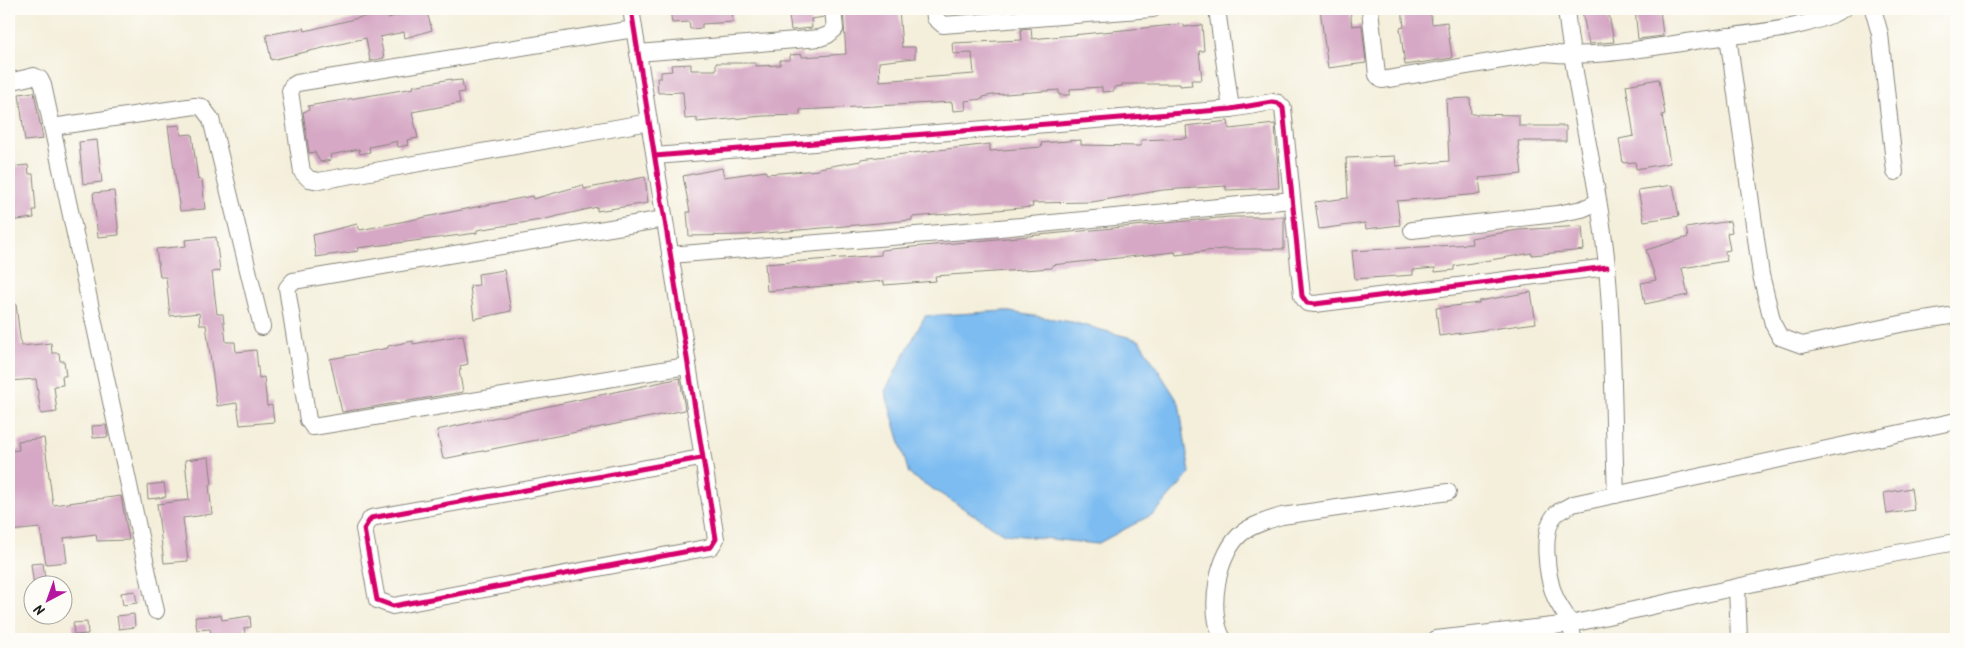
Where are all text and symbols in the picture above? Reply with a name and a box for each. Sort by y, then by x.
north arrow [22,576,72,626]
text: N [29,598,51,620]

